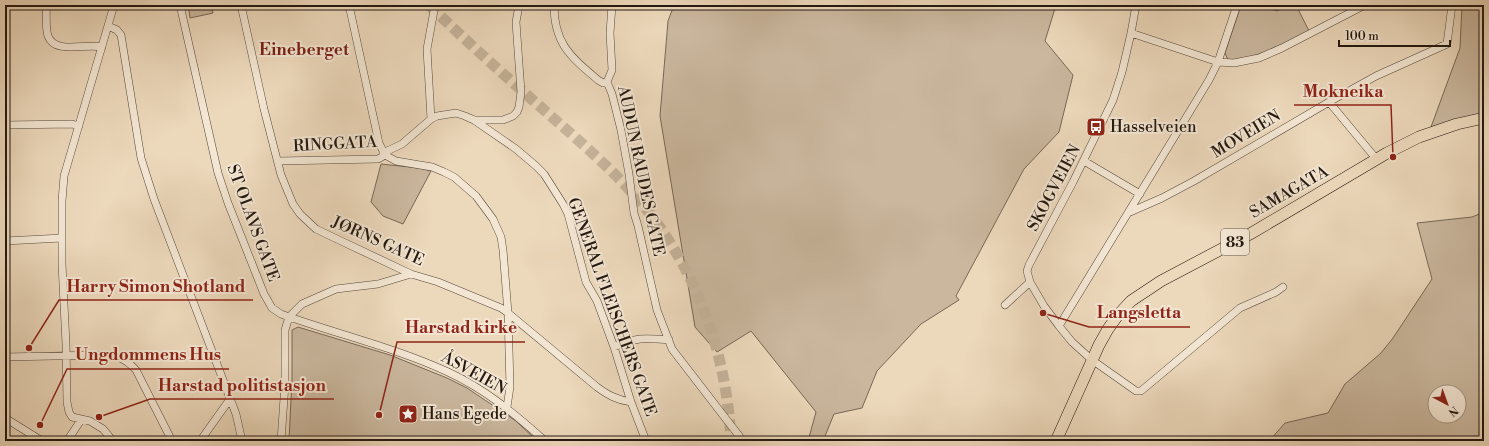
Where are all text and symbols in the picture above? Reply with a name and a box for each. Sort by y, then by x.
scale bar [1339,22,1450,48]
text: 100 m [1345,29,1379,44]
district label: Eineberget [259,39,350,61]
callout: Mokneika [1294,76,1391,105]
text: Mokneika [1302,81,1384,103]
street label: AUDUN RAUDES GATE [613,83,669,258]
street label: MOVEIEN [1208,106,1284,162]
bus stop icon: Hasselveien [1085,116,1107,138]
place label: Hasselveien [1110,117,1197,137]
street label: RINGGATA [292,132,379,156]
street label: SKOGVEIEN [1023,141,1085,235]
street label: SAMAGATA [1246,161,1333,223]
street label: ST OLAVS GATE [222,162,284,284]
street label: GENERAL FLEISCHERS GATE [563,195,661,419]
street label: JØRNS GATE [328,211,427,270]
road number: 83 [1221,229,1249,255]
callout: Harry Simon Shotland [59,271,253,300]
text: Harry Simon Shotland [67,276,246,298]
callout: Langsletta [1089,298,1190,327]
text: Langsletta [1097,302,1182,324]
callout: Harstad kirke [397,313,525,342]
text: Harstad kirke [405,317,517,339]
callout: Ungdommens Hus [67,340,229,369]
text: Ungdommens Hus [75,344,221,366]
street label: ÅSVEIEN [437,345,511,399]
callout: Harstad politistasjon [150,370,334,399]
text: Harstad politistasjon [158,375,327,397]
north arrow [1427,384,1467,424]
place icon: Hans Egede [397,403,419,425]
text: N [1445,403,1461,419]
place label: Hans Egede [422,404,507,424]

